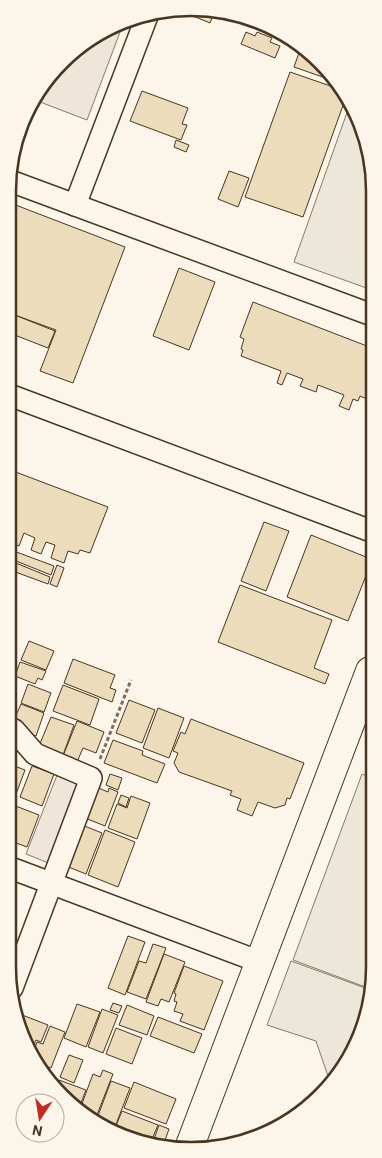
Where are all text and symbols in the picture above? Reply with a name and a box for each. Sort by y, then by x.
north arrow [15,1093,65,1143]
text: N [31,1122,44,1140]

